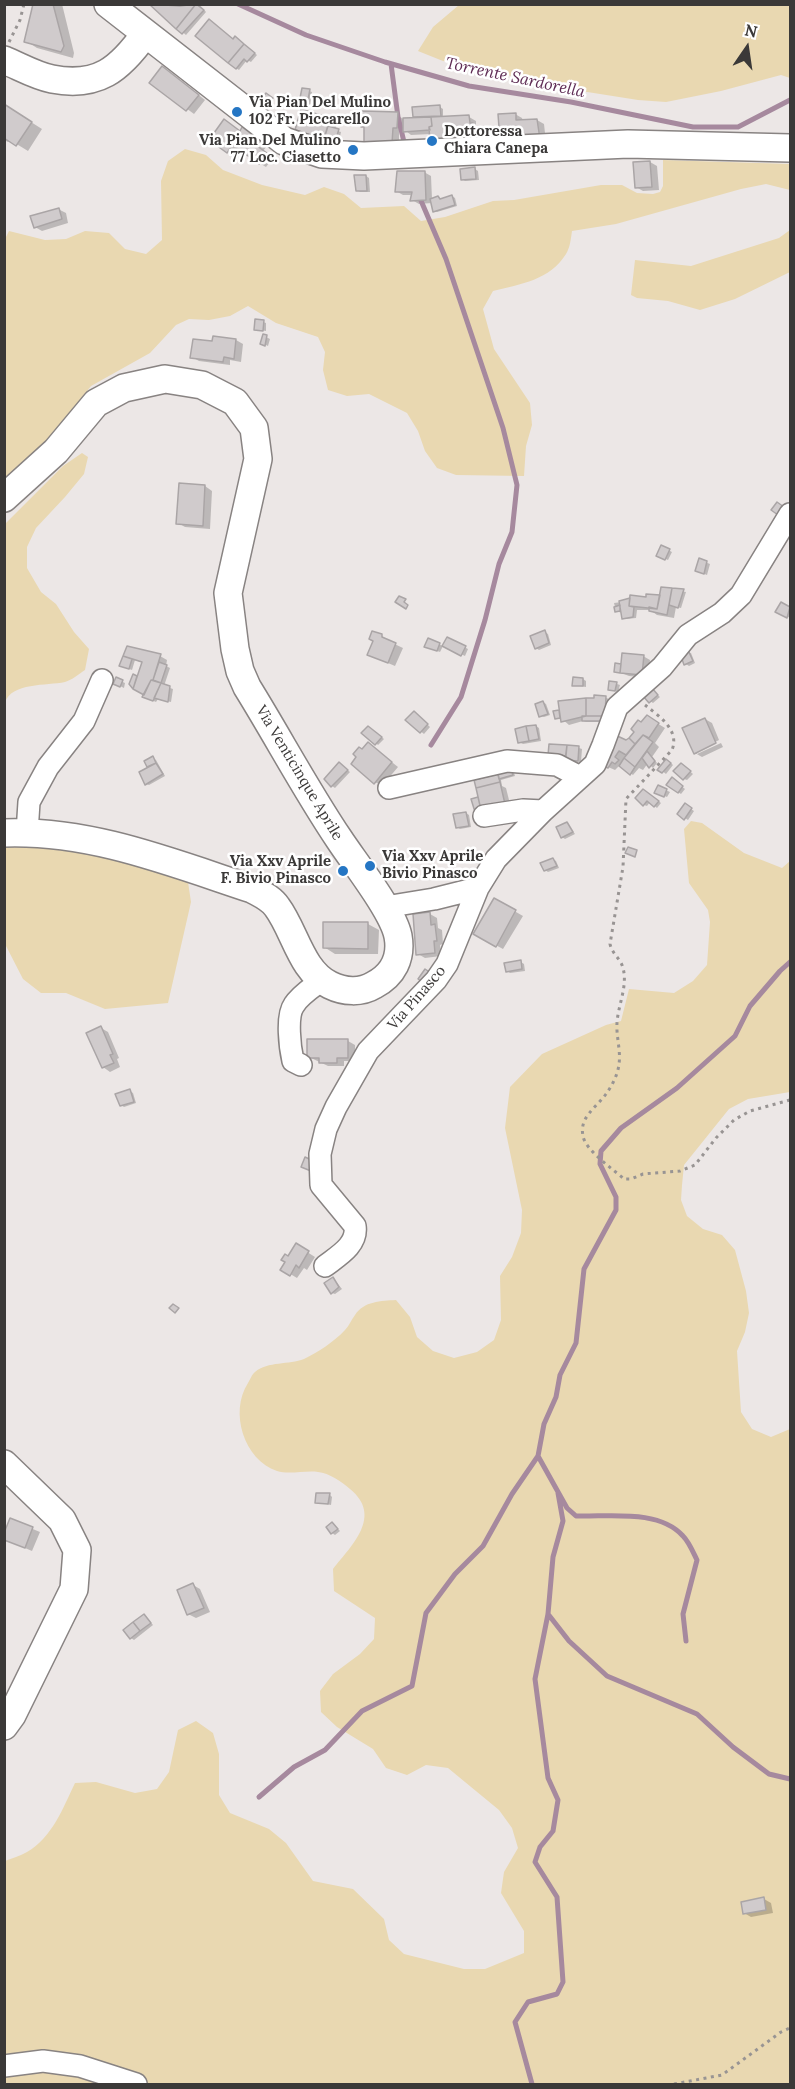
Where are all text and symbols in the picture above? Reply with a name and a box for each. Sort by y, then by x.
north arrow [717,18,777,78]
text: N [743,19,759,42]
water label: Torrente Sardorella [444,54,586,102]
place label: Via Pian Del Mulino 102 Fr. Piccarello [249,94,391,129]
marker: Via Pian Del Mulino 102 Fr. Piccarello [230,105,244,119]
place label: Dottoressa Chiara Canepa [444,123,548,158]
place label: Via Pian Del Mulino 77 Loc. Ciasetto [199,132,341,167]
marker: Dottoressa Chiara Canepa [425,134,439,148]
marker: Via Pian Del Mulino 77 Loc. Ciasetto [346,143,360,157]
street label: Via Venticinque Aprile [252,702,346,844]
place label: Via Xxv Aprile Bivio Pinasco [382,848,483,883]
place label: Via Xxv Aprile F. Bivio Pinasco [221,853,331,888]
marker: Via Xxv Aprile Bivio Pinasco [363,859,377,873]
marker: Via Xxv Aprile F. Bivio Pinasco [336,864,350,878]
street label: Via Pinasco [384,962,450,1034]

